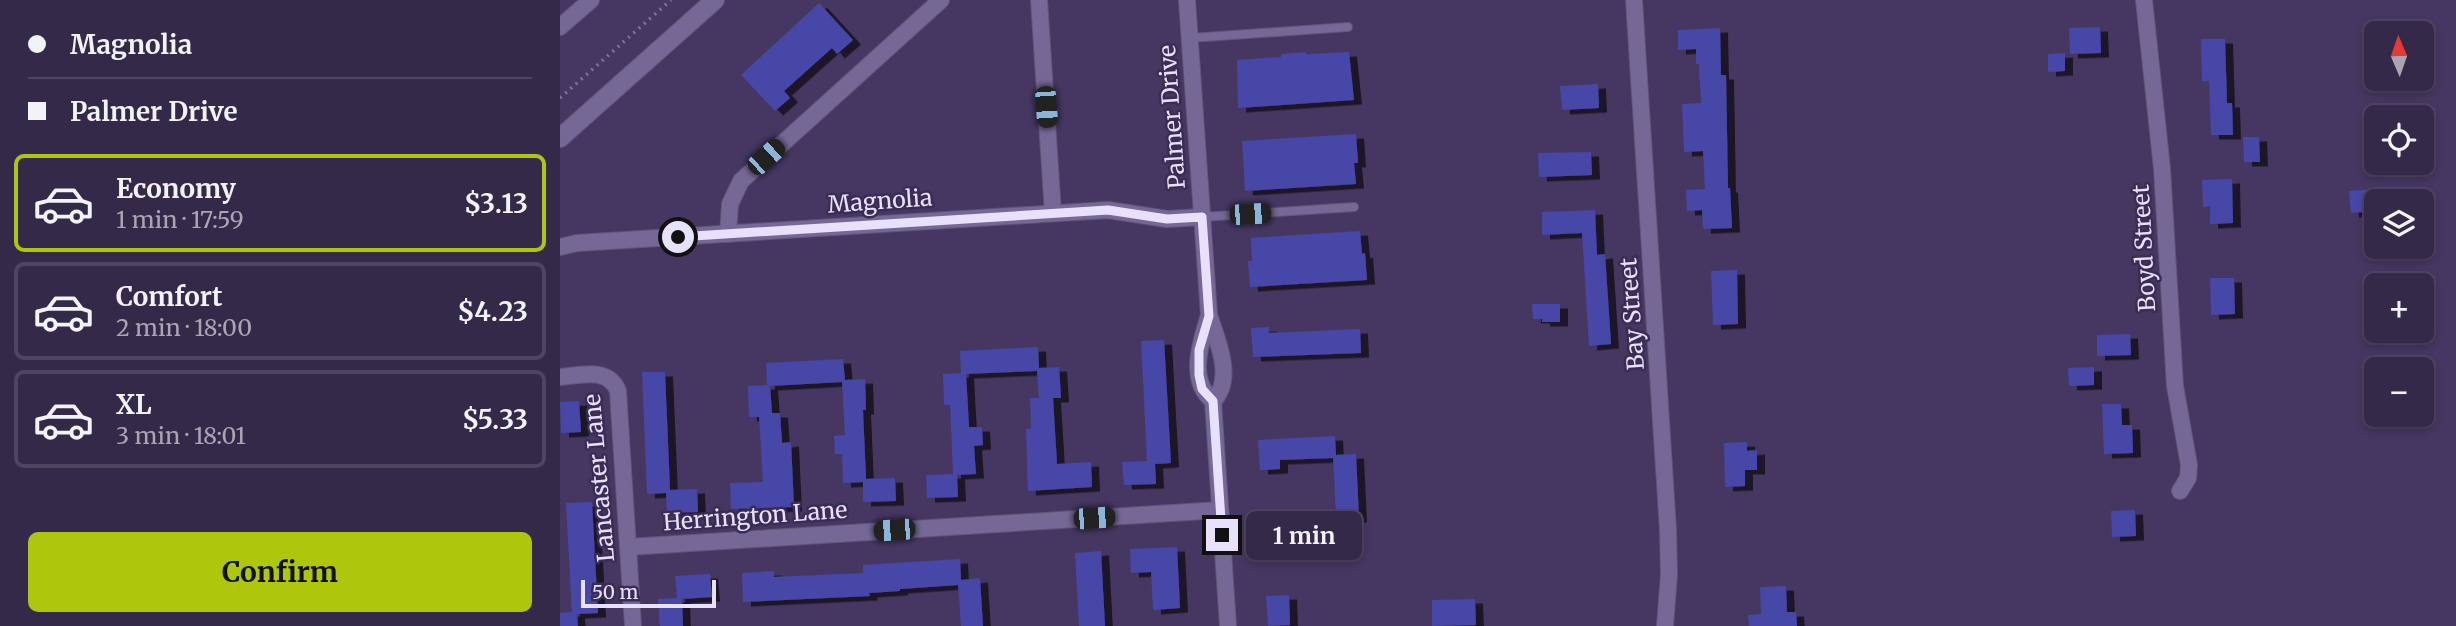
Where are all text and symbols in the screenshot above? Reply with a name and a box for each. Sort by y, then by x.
north arrow [2364,21,2434,91]
map controls [2364,21,2434,427]
text: Magnolia [70,28,192,61]
street label: Palmer Drive [1152,44,1191,190]
car [1035,85,1058,129]
text: Palmer Drive [70,95,238,128]
button: locate [2364,105,2434,175]
car [744,135,789,179]
icon: car [32,172,95,235]
text: Economy [116,172,236,205]
street label: Magnolia [827,182,933,219]
street label: Boyd Street [2126,184,2161,312]
text: $3.13 [464,187,528,220]
button: layers [2364,189,2434,259]
car [1229,202,1272,226]
text: 1 min · 17:59 [116,205,244,234]
route start [662,221,694,253]
street label: Bay Street [1613,257,1650,371]
button: + [2364,273,2434,343]
icon: car [32,280,95,343]
text: Comfort [116,280,222,313]
text: $4.23 [457,295,528,328]
text: 2 min · 18:00 [116,313,252,342]
button: − [2364,357,2434,427]
icon: car [32,388,95,451]
text: XL [116,388,152,421]
street label: Lancaster Lane [577,393,620,563]
text: $5.33 [462,403,528,436]
text: 3 min · 18:01 [116,421,246,450]
street label: Herrington Lane [662,495,848,536]
car [1073,506,1116,530]
callout: 1 min [1246,510,1362,560]
car [873,518,916,542]
route end [1206,519,1238,551]
text: 1 min [1273,521,1335,550]
button: Confirm [28,532,532,612]
scale bar [581,577,716,609]
text: 50 m [592,580,638,604]

